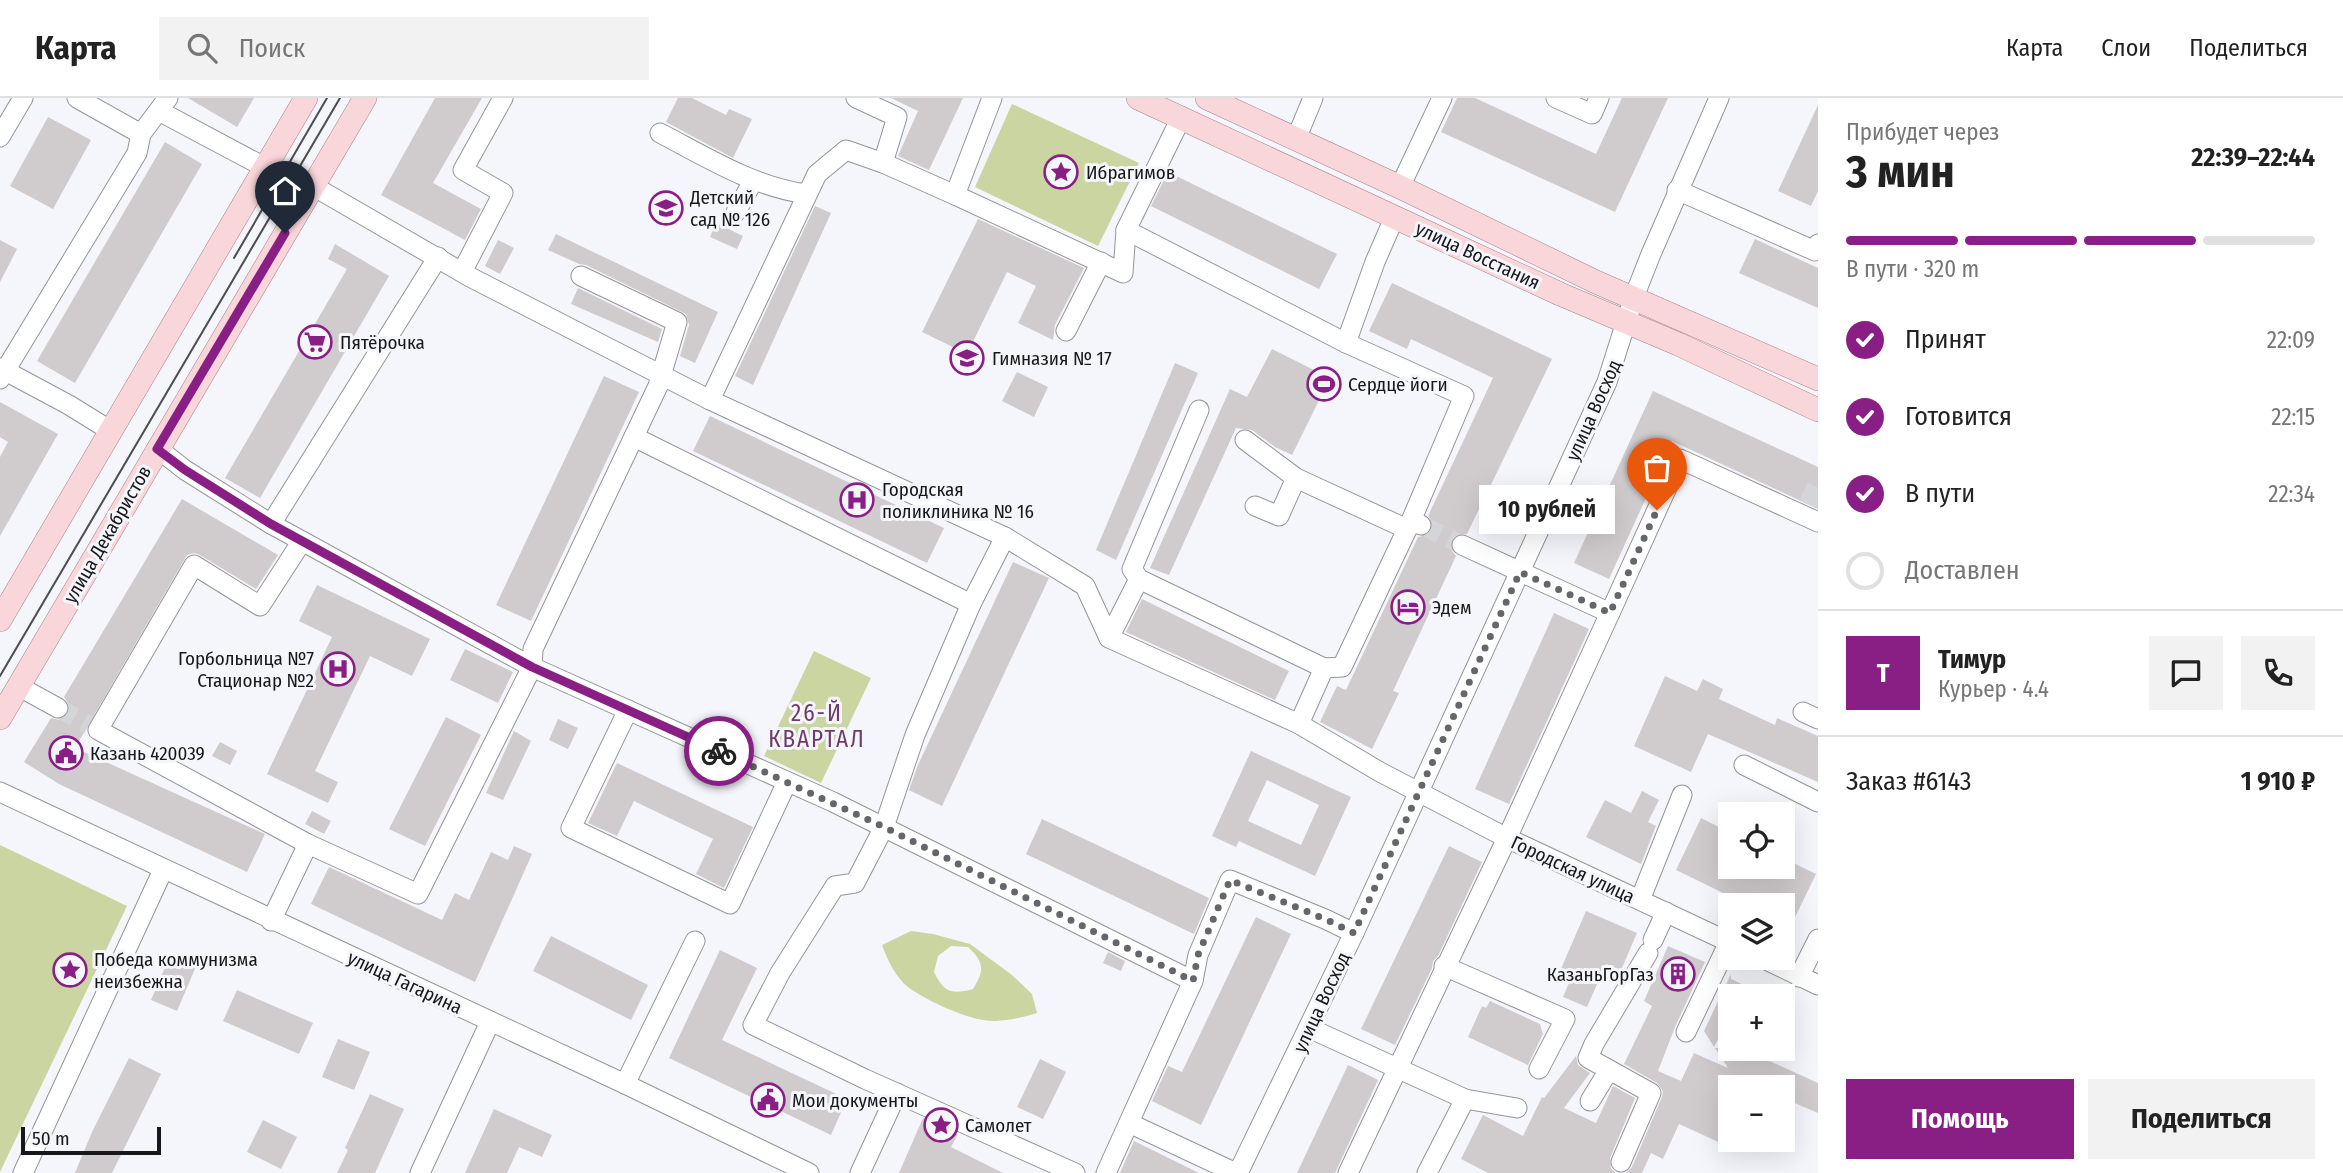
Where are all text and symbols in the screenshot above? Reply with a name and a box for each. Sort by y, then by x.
search box [159,17,649,80]
text: Карта [35,28,117,68]
icon: search [183,29,221,67]
text: Поиск [239,33,305,64]
text: Карта [2006,34,2063,62]
text: Слои [2101,34,2151,62]
text: Поделиться [2189,34,2308,62]
text: Прибудет через [1846,118,1999,146]
text: 22:39–22:44 [2191,142,2315,173]
text: 3 мин [1846,144,1955,199]
place icon: Ибрагимов [1042,153,1080,191]
pin [255,161,315,233]
place label: Ибрагимов [1086,161,1175,184]
icon: home [266,172,304,210]
place label: Детский сад № 126 [689,186,770,231]
school or university icon: Детский сад № 126 [647,189,685,227]
street label: улица Восстания [1412,217,1544,294]
text: В пути · 320 m [1846,255,1979,283]
icon: check [1846,321,1884,359]
supermarket icon: Пятёрочка [296,323,334,361]
text: Принят [1905,324,1986,355]
text: 22:09 [2267,326,2315,354]
place label: Пятёрочка [340,331,425,354]
school or university icon: Гимназия № 17 [948,339,986,377]
place label: Гимназия № 17 [992,347,1112,370]
street label: улица Восход [1561,356,1626,464]
sports icon: Сердце йоги [1305,365,1343,403]
place label: Сердце йоги [1348,373,1448,396]
icon: check [1846,398,1884,436]
text: Готовится [1905,401,2012,432]
text: 22:15 [2271,403,2315,431]
pin [1627,438,1687,510]
icon: bag [1638,449,1676,487]
street label: улица Декабристов [59,461,156,607]
icon: check [1846,475,1884,513]
place label: Городская поликлиника № 16 [882,478,1034,523]
text: В пути [1905,478,1975,509]
text: 22:34 [2268,480,2315,508]
hospital icon: Городская поликлиника № 16 [838,481,876,519]
callout: 10 рублей [1478,486,1615,534]
text: 10 рублей [1498,495,1596,523]
text: Доставлен [1905,555,2020,586]
hotel icon: Эдем [1389,588,1427,626]
place label: Эдем [1432,596,1471,619]
button: chat [2149,636,2223,710]
button: phone [2241,636,2315,710]
text: Тимур [1938,644,2006,675]
place label: Горбольница №7 Стационар №2 [178,647,314,692]
hospital icon: Горбольница №7 Стационар №2 [319,650,357,688]
text: Т [1877,658,1889,689]
text: Курьер · 4.4 [1938,675,2049,703]
district label: 26-Й КВАРТАЛ [768,699,866,753]
courier [684,716,754,786]
icon: bike [700,732,738,770]
public building icon: Казань 420039 [47,734,85,772]
place label: Казань 420039 [90,742,205,765]
text: Заказ #6143 [1846,766,1971,797]
text: 1 910 ₽ [2241,766,2315,797]
map controls [1718,802,1795,1152]
button: locate [1718,802,1795,879]
street label: Городская улица [1507,831,1638,908]
button: layers [1718,893,1795,970]
street label: улица Гагарина [344,946,466,1019]
place label: Победа коммунизма неизбежна [94,948,258,993]
street label: улица Восход [1288,948,1355,1056]
place icon: Победа коммунизма неизбежна [51,951,89,989]
building icon: КазаньГорГаз [1659,955,1697,993]
place label: КазаньГорГаз [1547,963,1654,986]
button: + [1718,984,1795,1061]
button: − [1718,1075,1795,1152]
button: Помощь [1846,1079,2074,1159]
button: Поделиться [2088,1079,2315,1159]
public building icon: Мои документы [749,1081,787,1119]
place label: Мои документы [792,1089,918,1112]
place icon: Самолет [922,1106,960,1144]
place label: Самолет [965,1114,1032,1137]
scale bar [21,1124,161,1156]
text: 50 m [32,1127,70,1150]

